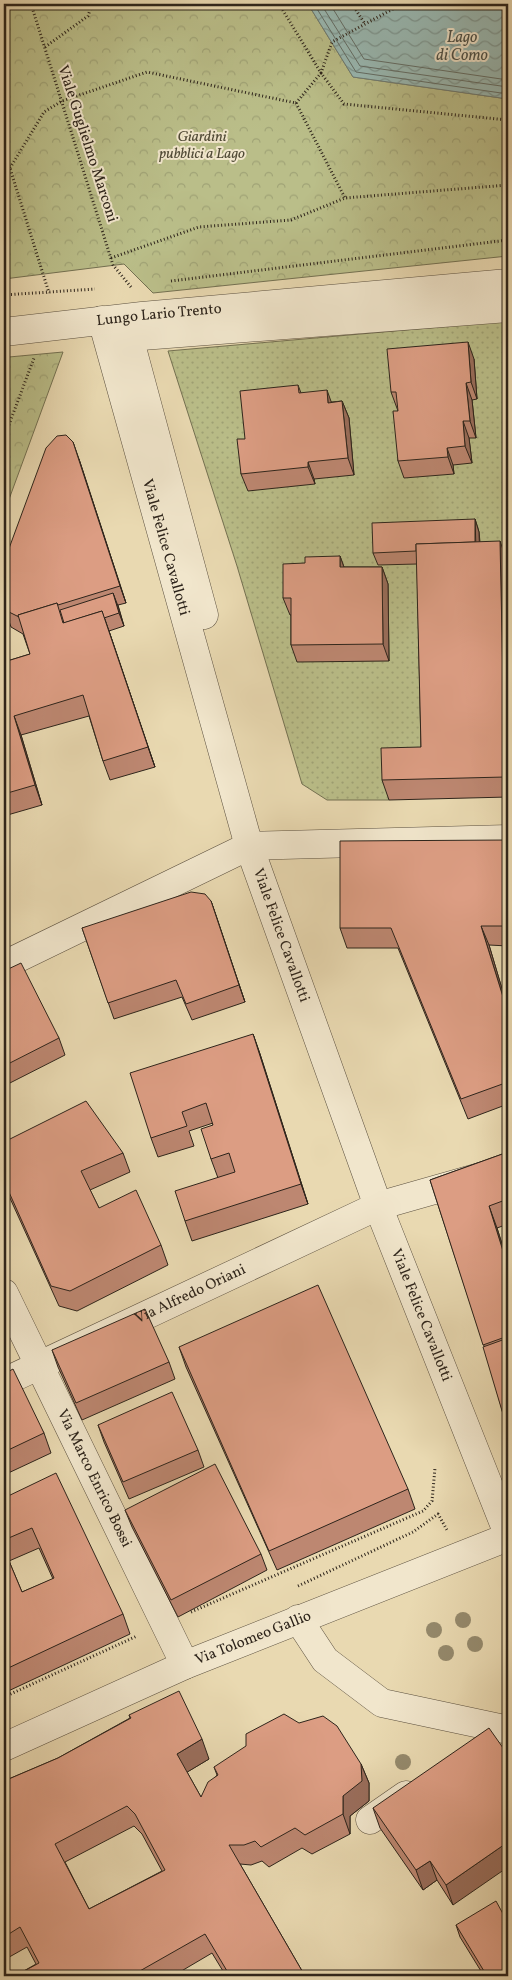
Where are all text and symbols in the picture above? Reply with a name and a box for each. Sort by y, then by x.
water label: Lago di Como [436,27,489,67]
street label: Viale Guglielmo Marconi [52,63,122,225]
park label: Giardini pubblici a Lago [159,127,245,165]
street label: Lungo Lario Trento [95,298,222,332]
street label: Viale Felice Cavallotti [136,477,195,618]
street label: Viale Felice Cavallotti [247,865,315,1005]
street label: Viale Felice Cavallotti [386,1246,457,1385]
street label: Via Alfredo Oriani [131,1259,249,1329]
street label: Via Marco Enrico Bossi [52,1406,137,1551]
street label: Via Tolomeo Gallio [192,1605,314,1671]

